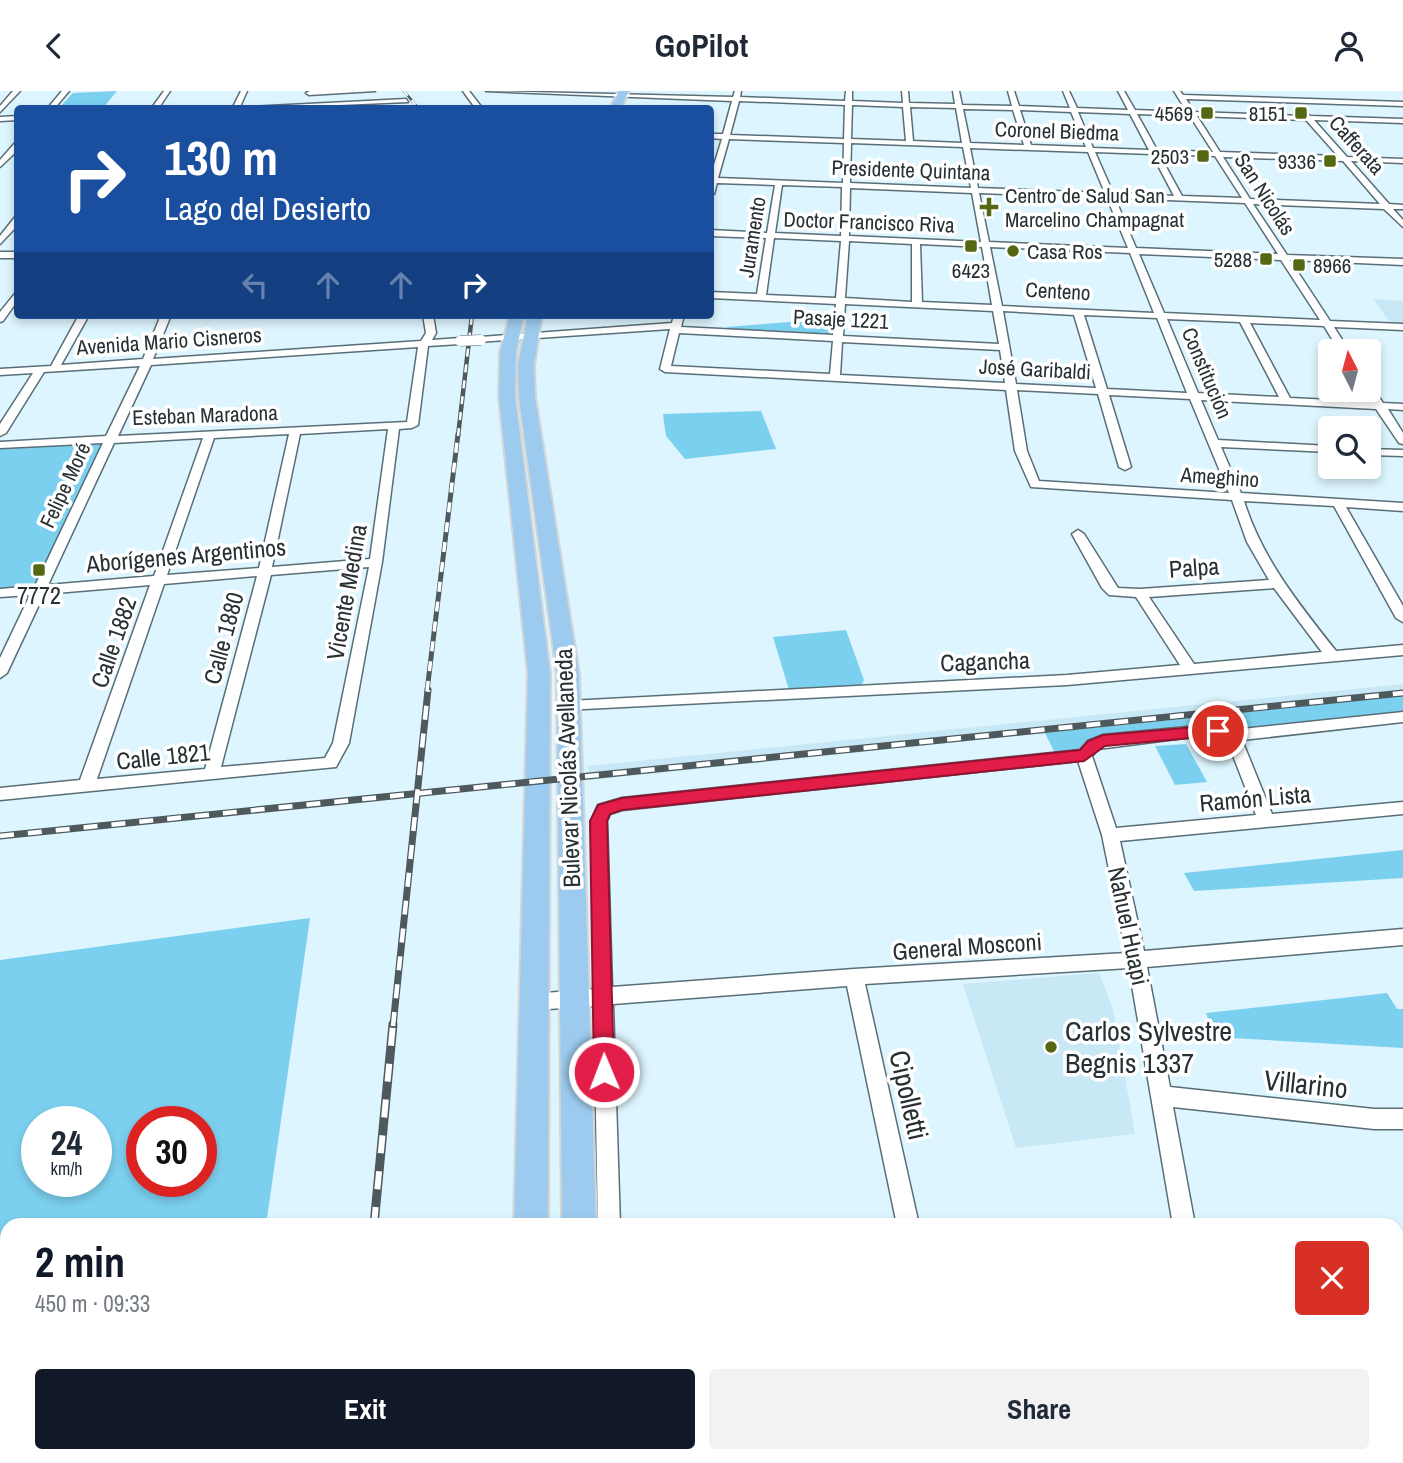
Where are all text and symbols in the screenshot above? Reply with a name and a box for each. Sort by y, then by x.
text: GoPilot [655,24,748,67]
icon: back [35,27,73,65]
icon: person [1330,27,1368,65]
place label: 4569 [1155,99,1193,128]
place label: 8151 [1249,99,1287,128]
marker: 4569 [1199,105,1215,121]
marker: 8151 [1293,105,1309,121]
street label: Cafferata [1323,109,1392,181]
street label: Coronel Biedma [994,114,1120,148]
text: 130 m [164,124,278,190]
icon: right [49,133,140,224]
place label: 2503 [1151,142,1189,171]
street label: San Nicolás [1228,147,1302,241]
place label: 9336 [1278,147,1316,176]
marker: 2503 [1195,148,1211,164]
street label: Presidente Quintana [831,153,991,187]
marker: 9336 [1322,153,1338,169]
place label: Centro de Salud San Marcelino Champagnat [1005,181,1184,234]
text: Lago del Desierto [164,187,371,230]
street label: Juramento [731,195,773,279]
marker: Centro de Salud San Marcelino Champagnat [979,197,999,217]
street label: Doctor Francisco Riva [783,205,956,239]
place label: Casa Ros [1027,237,1103,266]
marker: 6423 [963,238,979,254]
marker: Casa Ros [1005,243,1021,259]
place label: 5288 [1214,245,1252,274]
marker: 5288 [1258,251,1274,267]
place label: 8966 [1313,251,1351,280]
place label: 6423 [952,256,990,285]
marker: 8966 [1291,257,1307,273]
icon: left [236,266,274,304]
icon: ahead [309,266,347,304]
icon: ahead [382,266,420,304]
icon: right [455,266,493,304]
street label: Centeno [1025,275,1091,307]
street label: Pasaje 1221 [792,302,890,336]
street label: Avenida Mario Cisneros [75,320,262,362]
street label: Constitución [1175,323,1239,423]
north arrow [1318,339,1381,403]
map controls [1318,339,1381,479]
street label: José Garibaldi [978,352,1092,386]
street label: Esteban Maradona [132,398,279,432]
button: search [1318,416,1381,479]
street label: Felipe Moré [33,438,97,532]
street label: Ameghino [1179,460,1260,494]
street label: Vicente Medina [318,521,374,662]
street label: Aborígenes Argentinos [84,530,287,580]
street label: Palpa [1168,549,1220,585]
marker: 7772 [31,562,47,578]
place label: 7772 [17,579,61,611]
street label: Calle 1880 [195,588,251,688]
street label: Calle 1882 [83,592,143,692]
street label: Cagancha [940,643,1030,679]
street label: Bulevar Nicolás Avellaneda [547,648,587,888]
pin [1188,701,1248,761]
icon: arrive [1199,712,1237,750]
street label: Calle 1821 [115,735,212,777]
street label: Ramón Lista [1198,777,1312,819]
street label: Nahuel Huapi [1101,864,1157,988]
street label: General Mosconi [891,925,1043,967]
place label: Carlos Sylvestre Begnis 1337 [1065,1012,1232,1082]
position arrow [567,1035,641,1109]
marker: Carlos Sylvestre Begnis 1337 [1043,1039,1059,1055]
street label: Cipolletti [880,1047,938,1143]
street label: Villarino [1262,1061,1350,1107]
speed limit sign: 30 [126,1106,217,1197]
text: 24 [51,1119,82,1166]
text: km/h [51,1156,83,1181]
text: 2 min [35,1234,125,1290]
button: close [1295,1241,1369,1315]
text: 450 m · 09:33 [35,1288,150,1319]
button: Exit [35,1369,695,1449]
button: Share [709,1369,1369,1449]

